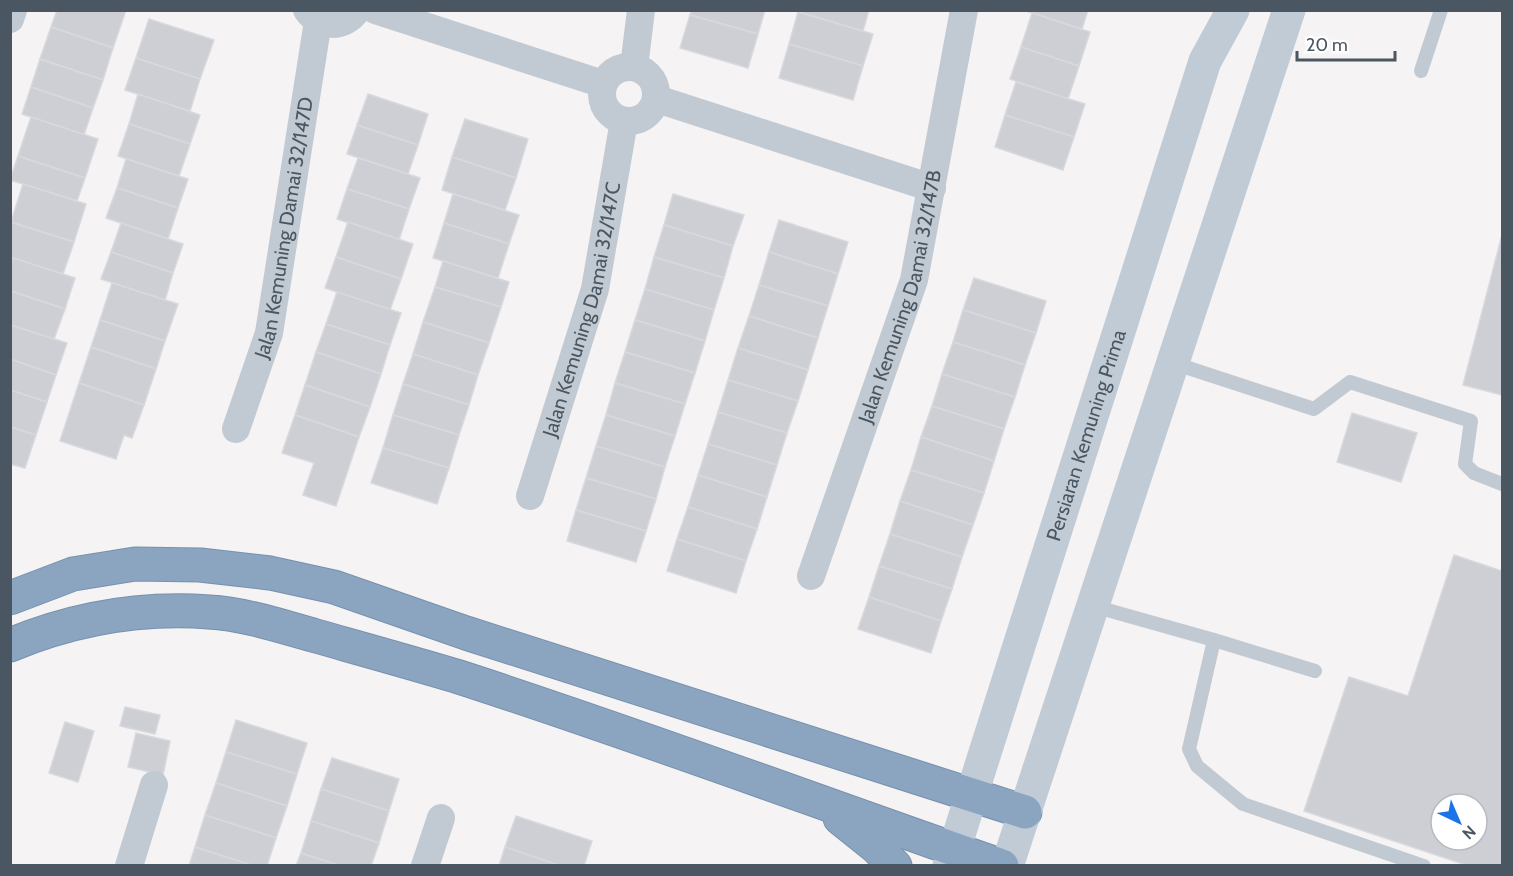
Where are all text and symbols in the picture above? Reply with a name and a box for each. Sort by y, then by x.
scale bar [1297,24,1394,62]
text: 20 m [1306,34,1348,56]
street label: Jalan Kemuning Damai 32/147D [249,95,318,362]
street label: Jalan Kemuning Damai 32/147B [853,168,946,427]
street label: Jalan Kemuning Damai 32/147C [537,180,625,441]
street label: Persiaran Kemuning Prima [1041,326,1131,544]
north arrow [1429,792,1489,852]
text: N [1458,822,1480,843]

